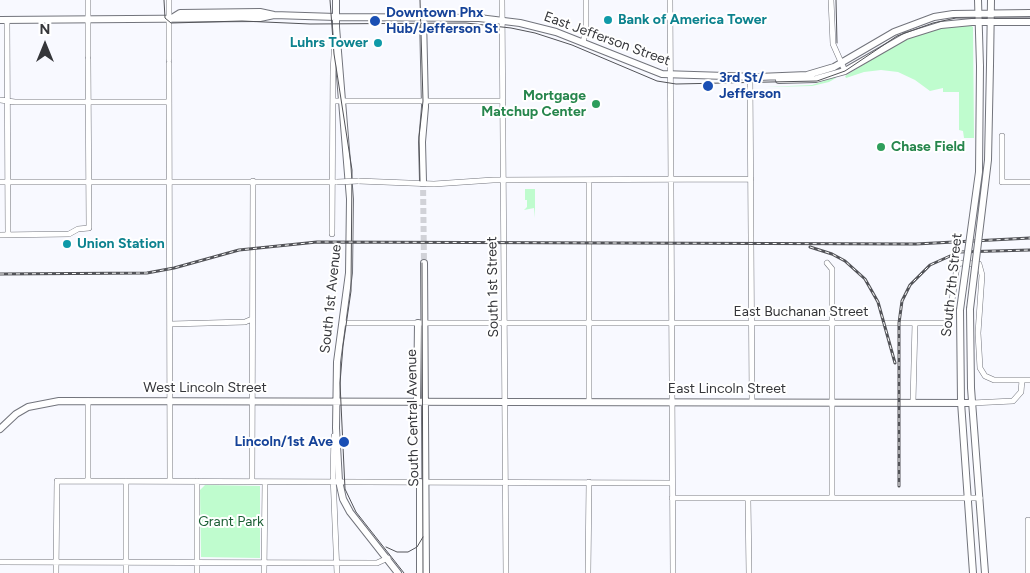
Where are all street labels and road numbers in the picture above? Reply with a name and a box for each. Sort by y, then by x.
street label: East Jefferson Street [541,8,673,70]
street label: South 7th Street [938,232,966,338]
street label: South 1st Street [484,236,502,338]
street label: South 1st Avenue [317,244,345,354]
street label: East Buchanan Street [733,304,869,320]
street label: South Central Avenue [403,349,423,487]
street label: West Lincoln Street [143,380,267,396]
street label: East Lincoln Street [668,381,786,397]

